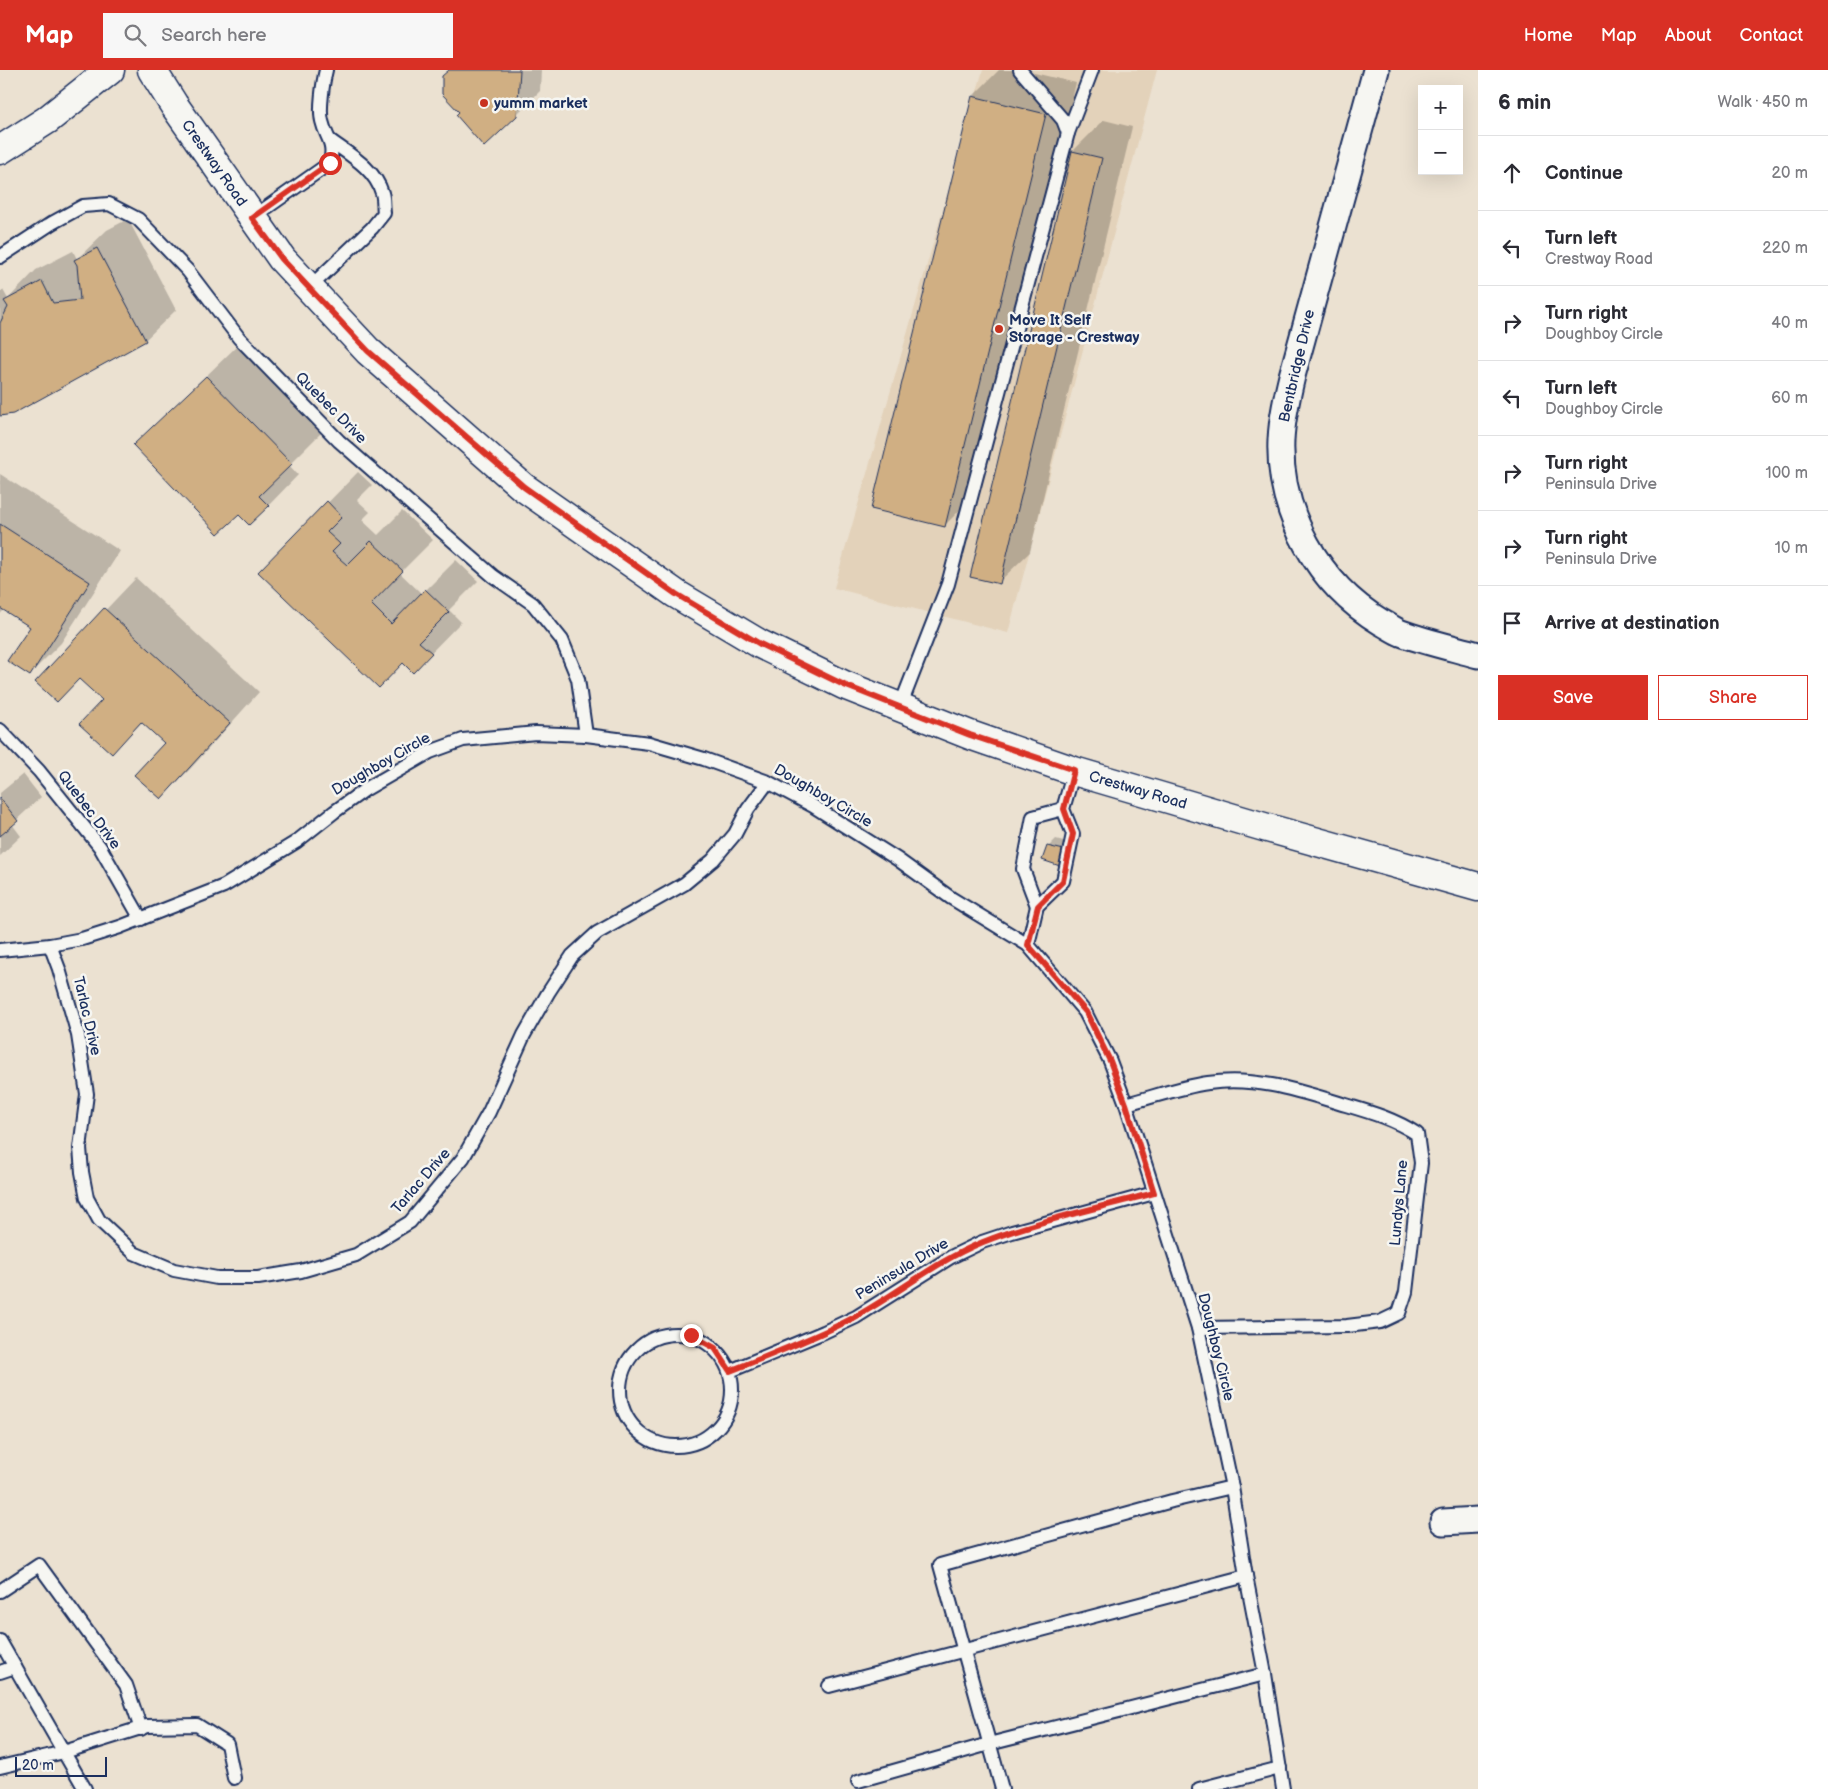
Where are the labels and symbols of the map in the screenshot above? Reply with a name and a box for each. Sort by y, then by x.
place label: yumm market [494,94,588,113]
marker: yumm market [478,97,490,109]
street label: Crestway Road [178,116,251,210]
route start [319,152,342,175]
street label: Bentbridge Drive [1275,308,1319,424]
place label: Move It Self Storage - Crestway [1009,311,1140,347]
marker: Move It Self Storage - Crestway [993,323,1005,335]
street label: Quebec Drive [291,368,371,448]
street label: Doughboy Circle [328,728,434,800]
street label: Doughboy Circle [770,760,876,832]
street label: Crestway Road [1087,766,1189,813]
street label: Quebec Drive [53,767,125,853]
street label: Tarlac Drive [69,975,105,1057]
street label: Tarlac Drive [387,1144,455,1218]
street label: Lundys Lane [1386,1159,1412,1247]
street label: Peninsula Drive [852,1234,952,1304]
street label: Doughboy Circle [1193,1291,1239,1403]
route end [680,1324,703,1347]
scale bar [15,1754,108,1777]

